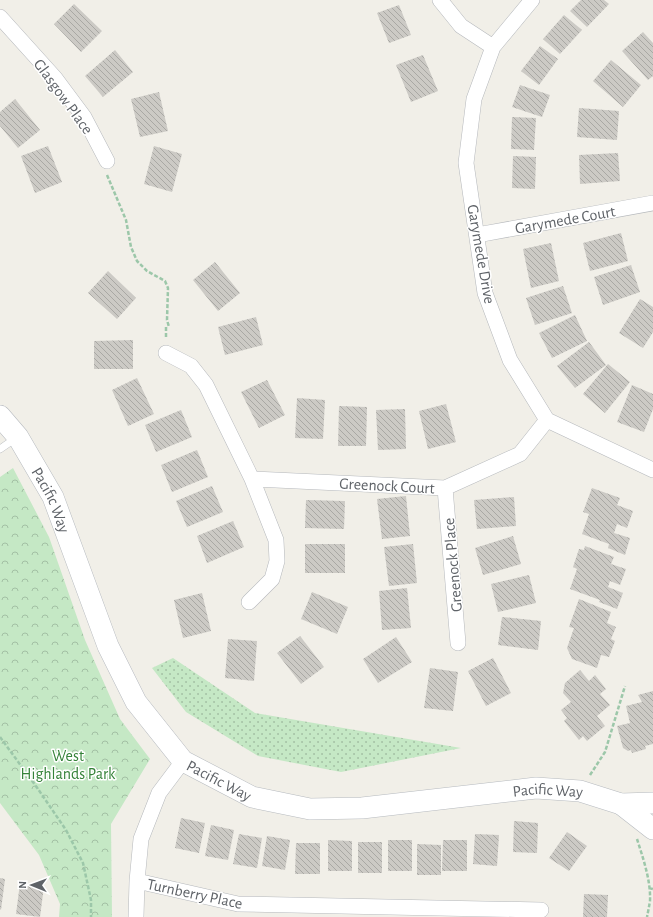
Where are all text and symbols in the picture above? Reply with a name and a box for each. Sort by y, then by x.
street label: Glasgow Place [31,56,96,137]
street label: Garymede Drive [463,203,498,305]
street label: Garymede Court [514,203,617,238]
street label: Pacific Way [28,465,72,535]
street label: Greenock Court [339,476,435,496]
street label: Greenock Place [441,517,465,613]
park label: West Highlands Park [21,748,116,782]
street label: Pacific Way [184,757,254,805]
street label: Pacific Way [512,781,584,801]
north arrow [12,865,52,905]
street label: Turnberry Place [146,876,244,913]
text: N [17,881,28,889]

